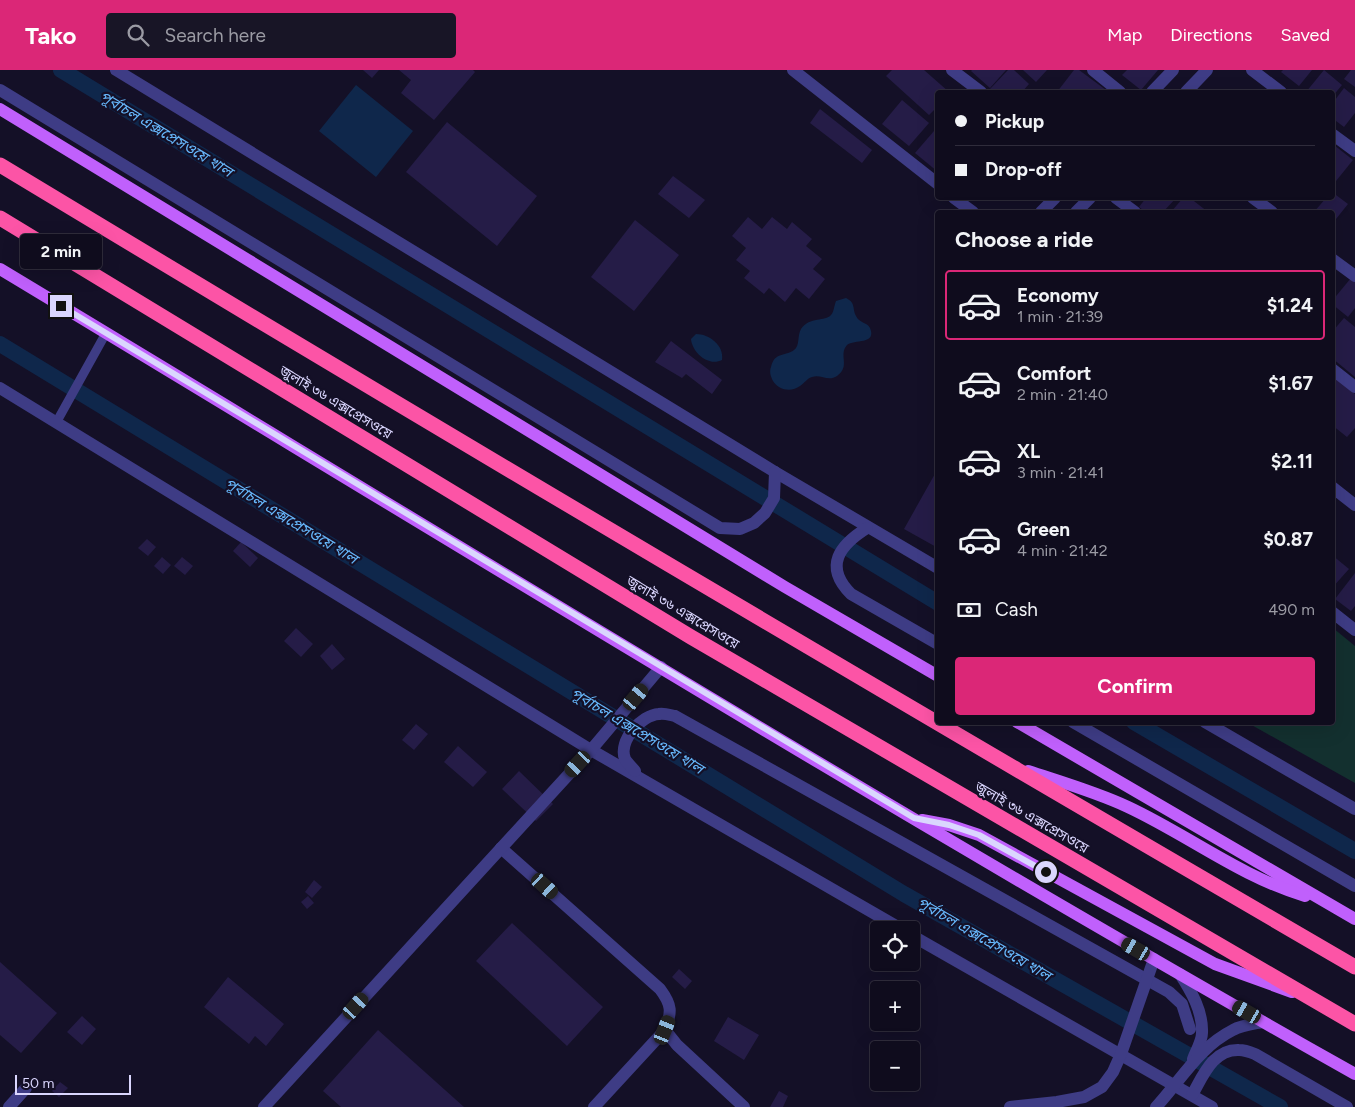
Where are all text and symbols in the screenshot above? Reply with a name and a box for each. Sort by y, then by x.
search box [106,13,456,58]
text: Tako [25,21,76,50]
icon: search [124,21,152,49]
text: Search here [164,24,266,47]
text: Map [1107,24,1142,46]
text: Directions [1170,24,1252,46]
text: Saved [1280,24,1330,46]
water label: পূর্বাচল এক্সপ্রেসওয়ে খাল [96,87,238,182]
text: Pickup [985,110,1044,133]
text: Drop-off [985,158,1062,181]
text: Choose a ride [955,226,1093,253]
callout: 2 min [20,234,102,268]
text: 2 min [41,242,81,261]
icon: car [957,283,1002,328]
text: Economy [1017,284,1099,307]
text: $1.24 [1267,294,1313,317]
route end [50,295,72,317]
text: 1 min · 21:39 [1017,307,1103,326]
icon: car [957,361,1002,406]
street label: জুলাই ৩৬ এক্সপ্রেসওয়ে [276,362,395,443]
text: Comfort [1017,362,1092,385]
text: $1.67 [1268,372,1313,395]
text: 2 min · 21:40 [1017,385,1108,404]
icon: car [957,439,1002,484]
text: XL [1017,440,1040,463]
text: $2.11 [1271,450,1313,473]
text: 3 min · 21:41 [1017,463,1104,482]
water label: পূর্বাচল এক্সপ্রেসওয়ে খাল [221,474,363,569]
icon: car [957,517,1002,562]
text: Green [1017,518,1070,541]
text: $0.87 [1263,528,1313,551]
text: 4 min · 21:42 [1017,541,1108,560]
street label: জুলাই ৩৬ এক্সপ্রেসওয়ে [623,572,742,653]
icon: cash [955,596,983,624]
text: Cash [995,598,1038,621]
text: 490 m [1268,600,1315,619]
button: Confirm [955,657,1315,715]
car [620,681,651,713]
water label: পূর্বাচল এক্সপ্রেসওয়ে খাল [567,684,709,779]
car [562,748,593,780]
street label: জুলাই ৩৬ এক্সপ্রেসওয়ে [971,777,1092,857]
route start [1035,861,1057,883]
car [528,870,561,902]
water label: পূর্বাচল এক্সপ্রেসওয়ে খাল [914,893,1057,986]
map controls [870,921,920,1091]
button: locate [870,921,920,971]
car [1119,935,1152,963]
button: + [870,981,920,1031]
car [340,990,371,1022]
car [1230,998,1263,1026]
car [652,1013,677,1047]
button: − [870,1041,920,1091]
scale bar [15,1072,131,1095]
text: 50 m [22,1075,54,1092]

